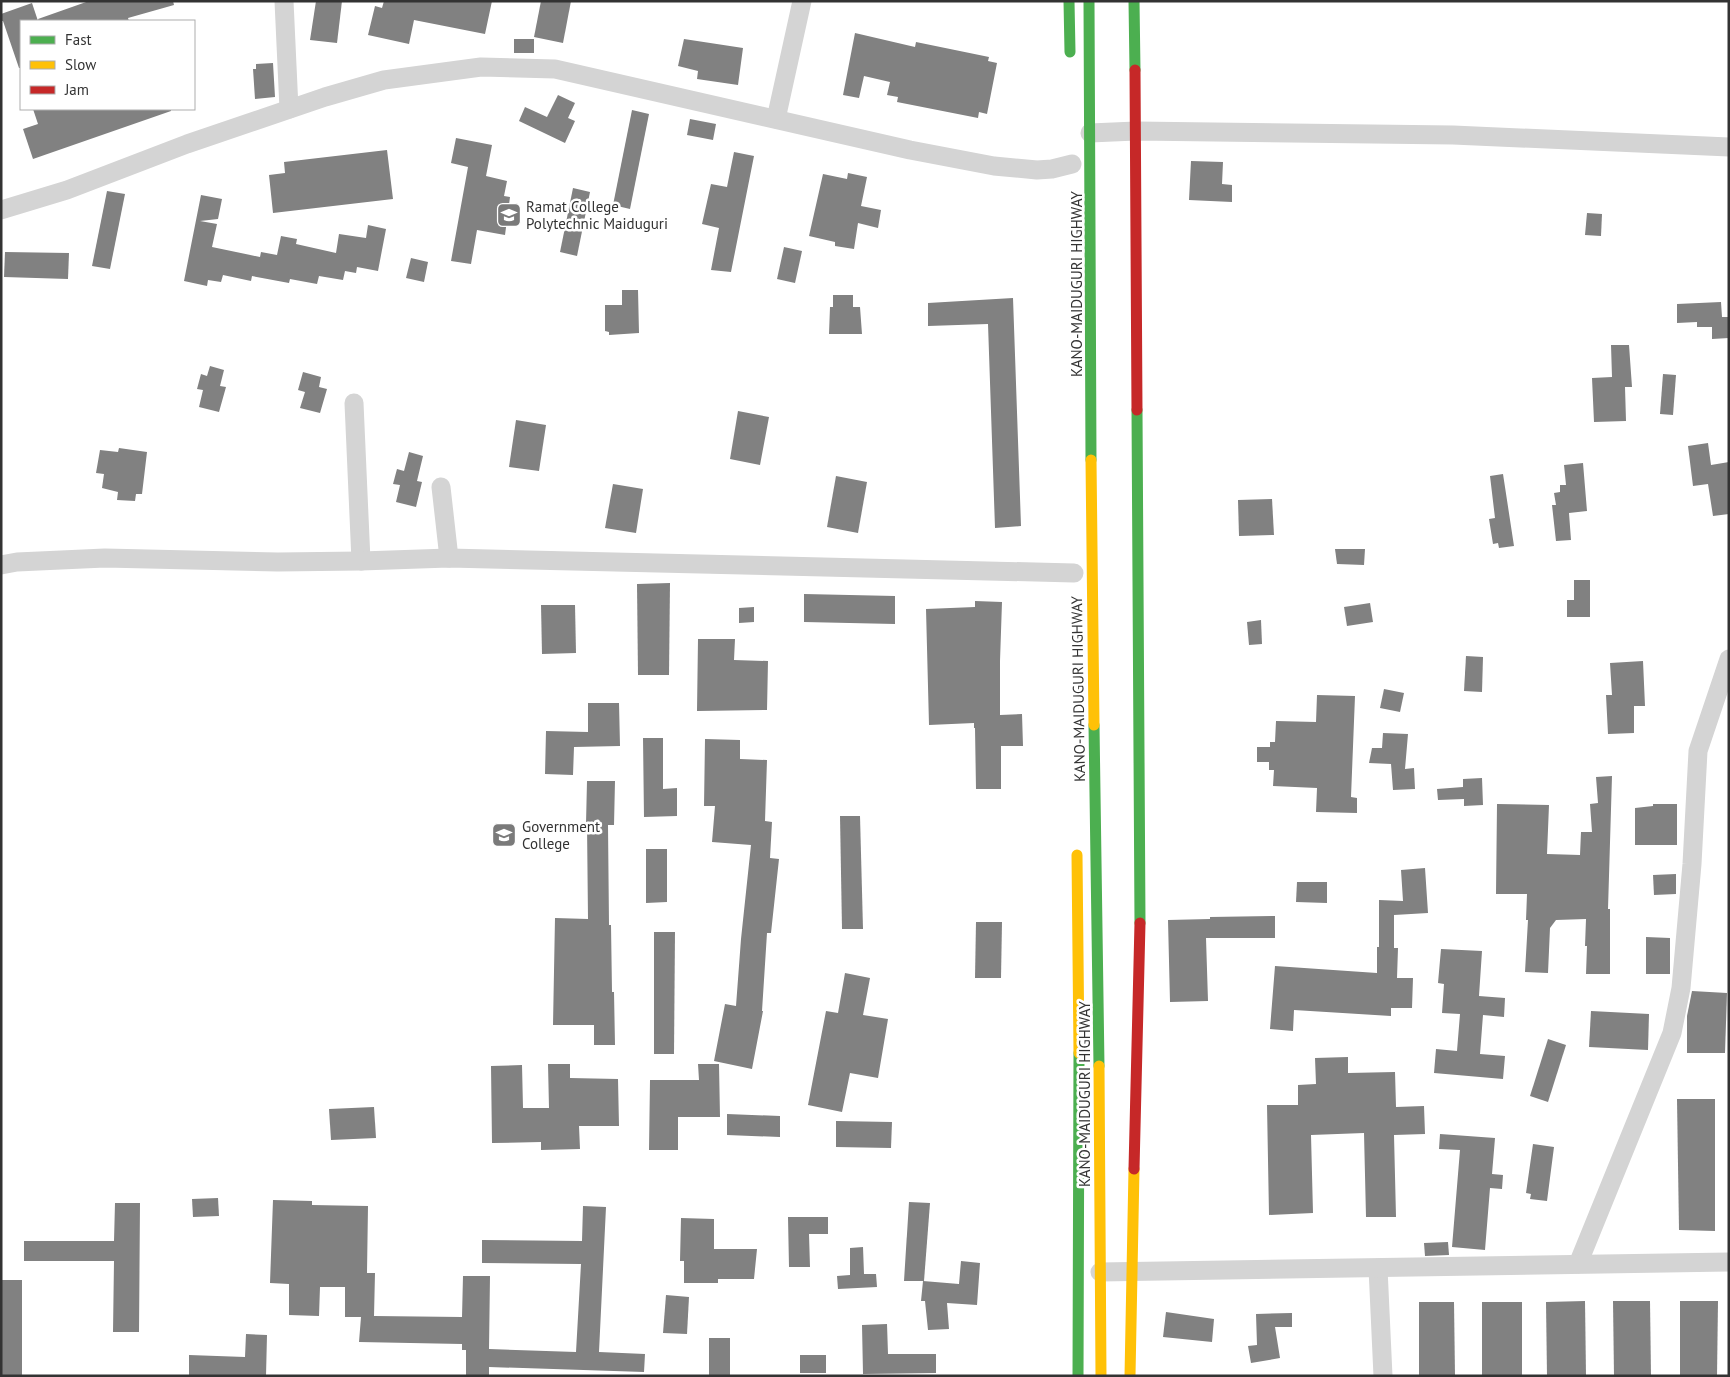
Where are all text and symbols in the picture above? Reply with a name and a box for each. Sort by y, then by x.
legend [20,20,195,110]
text: Fast [65,30,92,49]
text: Slow [65,55,96,74]
text: Jam [64,80,89,99]
street label: KANO-MAIDUGURI HIGHWAY [1067,190,1086,377]
place label: Ramat College Polytechnic Maiduguri [526,197,668,233]
school or university icon: Ramat College Polytechnic Maiduguri [496,202,522,228]
street label: KANO-MAIDUGURI HIGHWAY [1067,595,1089,782]
place label: Government College [522,817,600,853]
school or university icon: Government College [491,822,517,848]
street label: KANO-MAIDUGURI HIGHWAY [1075,1000,1094,1187]

